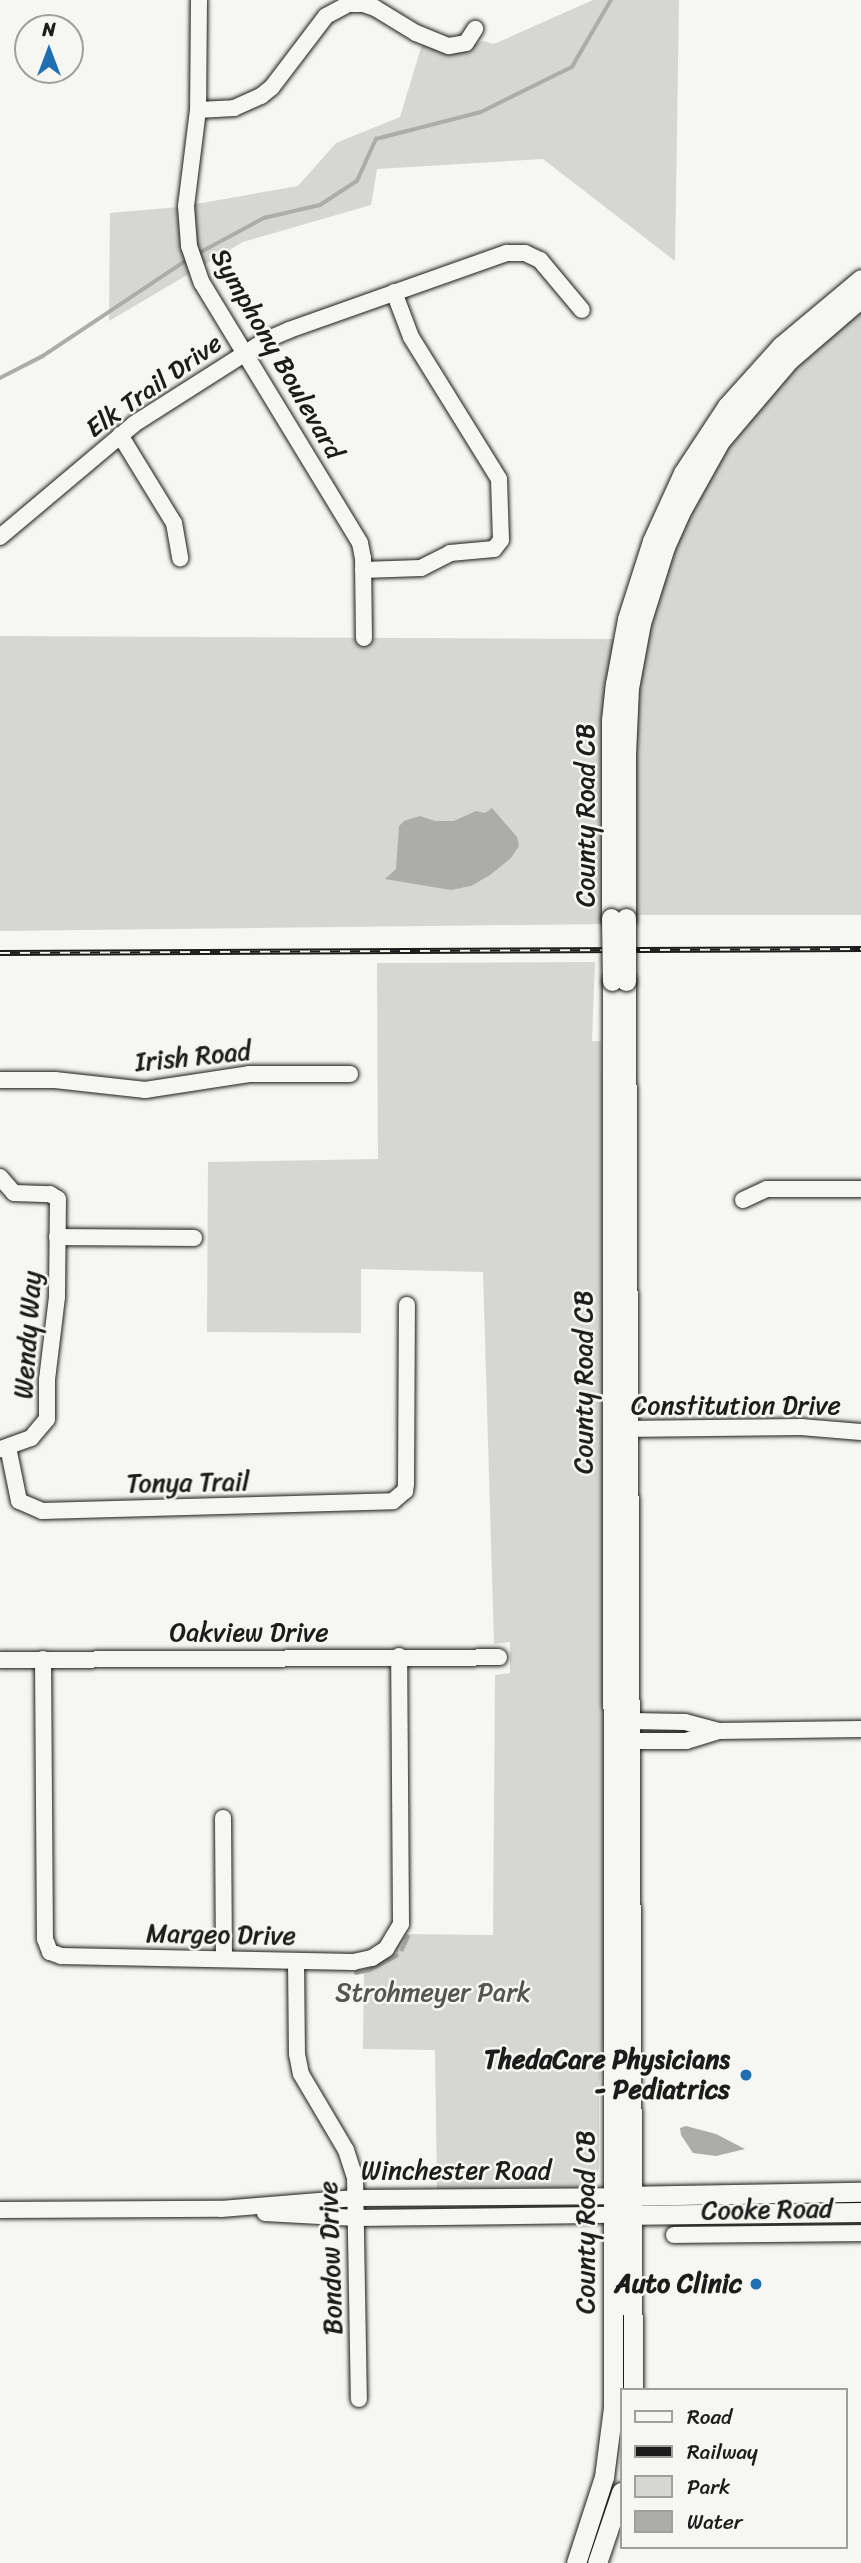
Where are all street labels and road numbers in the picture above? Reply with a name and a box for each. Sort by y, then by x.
street label: Symphony Boulevard [204,243,350,465]
street label: Elk Trail Drive [80,328,228,444]
street label: County Road CB [570,723,602,907]
street label: Irish Road [134,1035,252,1079]
street label: Wendy Way [8,1270,48,1400]
street label: County Road CB [568,1290,600,1474]
street label: Constitution Drive [631,1390,841,1422]
street label: Tonya Trail [126,1466,250,1500]
street label: Oakview Drive [169,1617,329,1649]
street label: Margeo Drive [146,1918,296,1952]
street label: County Road CB [570,2130,602,2314]
street label: Winchester Road [361,2155,551,2187]
street label: Bondow Drive [313,2180,349,2336]
street label: Cooke Road [701,2193,833,2227]

